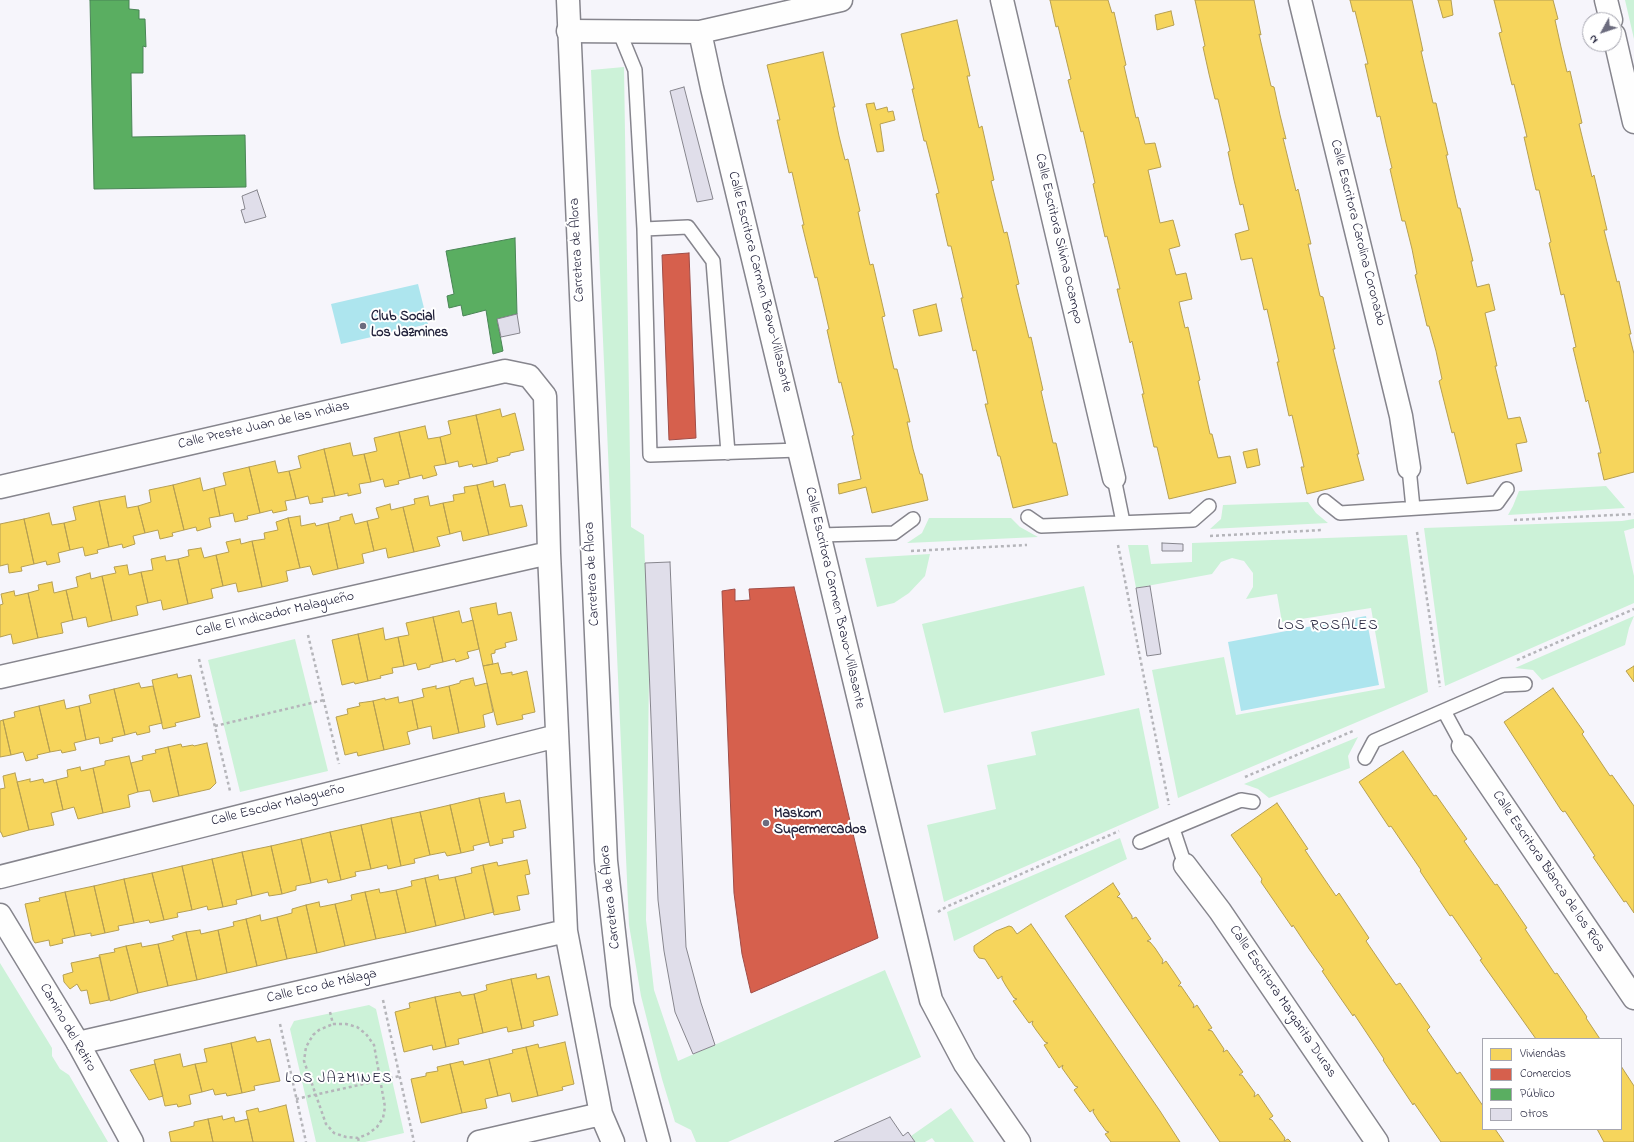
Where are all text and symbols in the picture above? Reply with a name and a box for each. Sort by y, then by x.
north arrow [1582,12,1622,52]
text: N [1585,31,1602,47]
street label: Calle Escritora Carolina Coronado [1326,138,1388,328]
street label: Calle Escritora Silvina Ocampo [1030,152,1086,326]
street label: Calle Escritora Carmen Bravo-Villasante [723,170,795,394]
street label: Carretera de Álora [567,197,589,303]
place label: Club Social Los Jazmines [371,310,448,342]
marker: Club Social Los Jazmines [358,321,368,331]
street label: Calle Preste Juan de las Indias [177,398,351,454]
street label: Calle Escritora Carmen Bravo-Villasante [800,486,868,710]
street label: Carretera de Álora [582,521,604,627]
street label: Calle El Indicador Malagueño [194,589,356,641]
district label: LOS ROSALES [1277,618,1379,636]
street label: Calle Escolar Malagueño [210,781,346,831]
street label: Calle Escritora Blanca de los Ríos [1488,788,1608,956]
place label: Maskom Supermercados [774,807,867,840]
marker: Maskom Supermercados [761,818,771,828]
street label: Carretera de Álora [597,844,625,950]
street label: Calle Escritora Margarita Duras [1225,923,1339,1081]
street label: Calle Eco de Málaga [265,966,379,1008]
street label: Camino del Retiro [35,981,99,1075]
legend [1482,1038,1622,1130]
text: Viviendas [1520,1045,1566,1063]
text: Comercios [1520,1065,1571,1083]
district label: LOS JAZMINES [285,1071,393,1089]
text: Público [1520,1085,1555,1103]
text: Otros [1520,1105,1548,1123]

